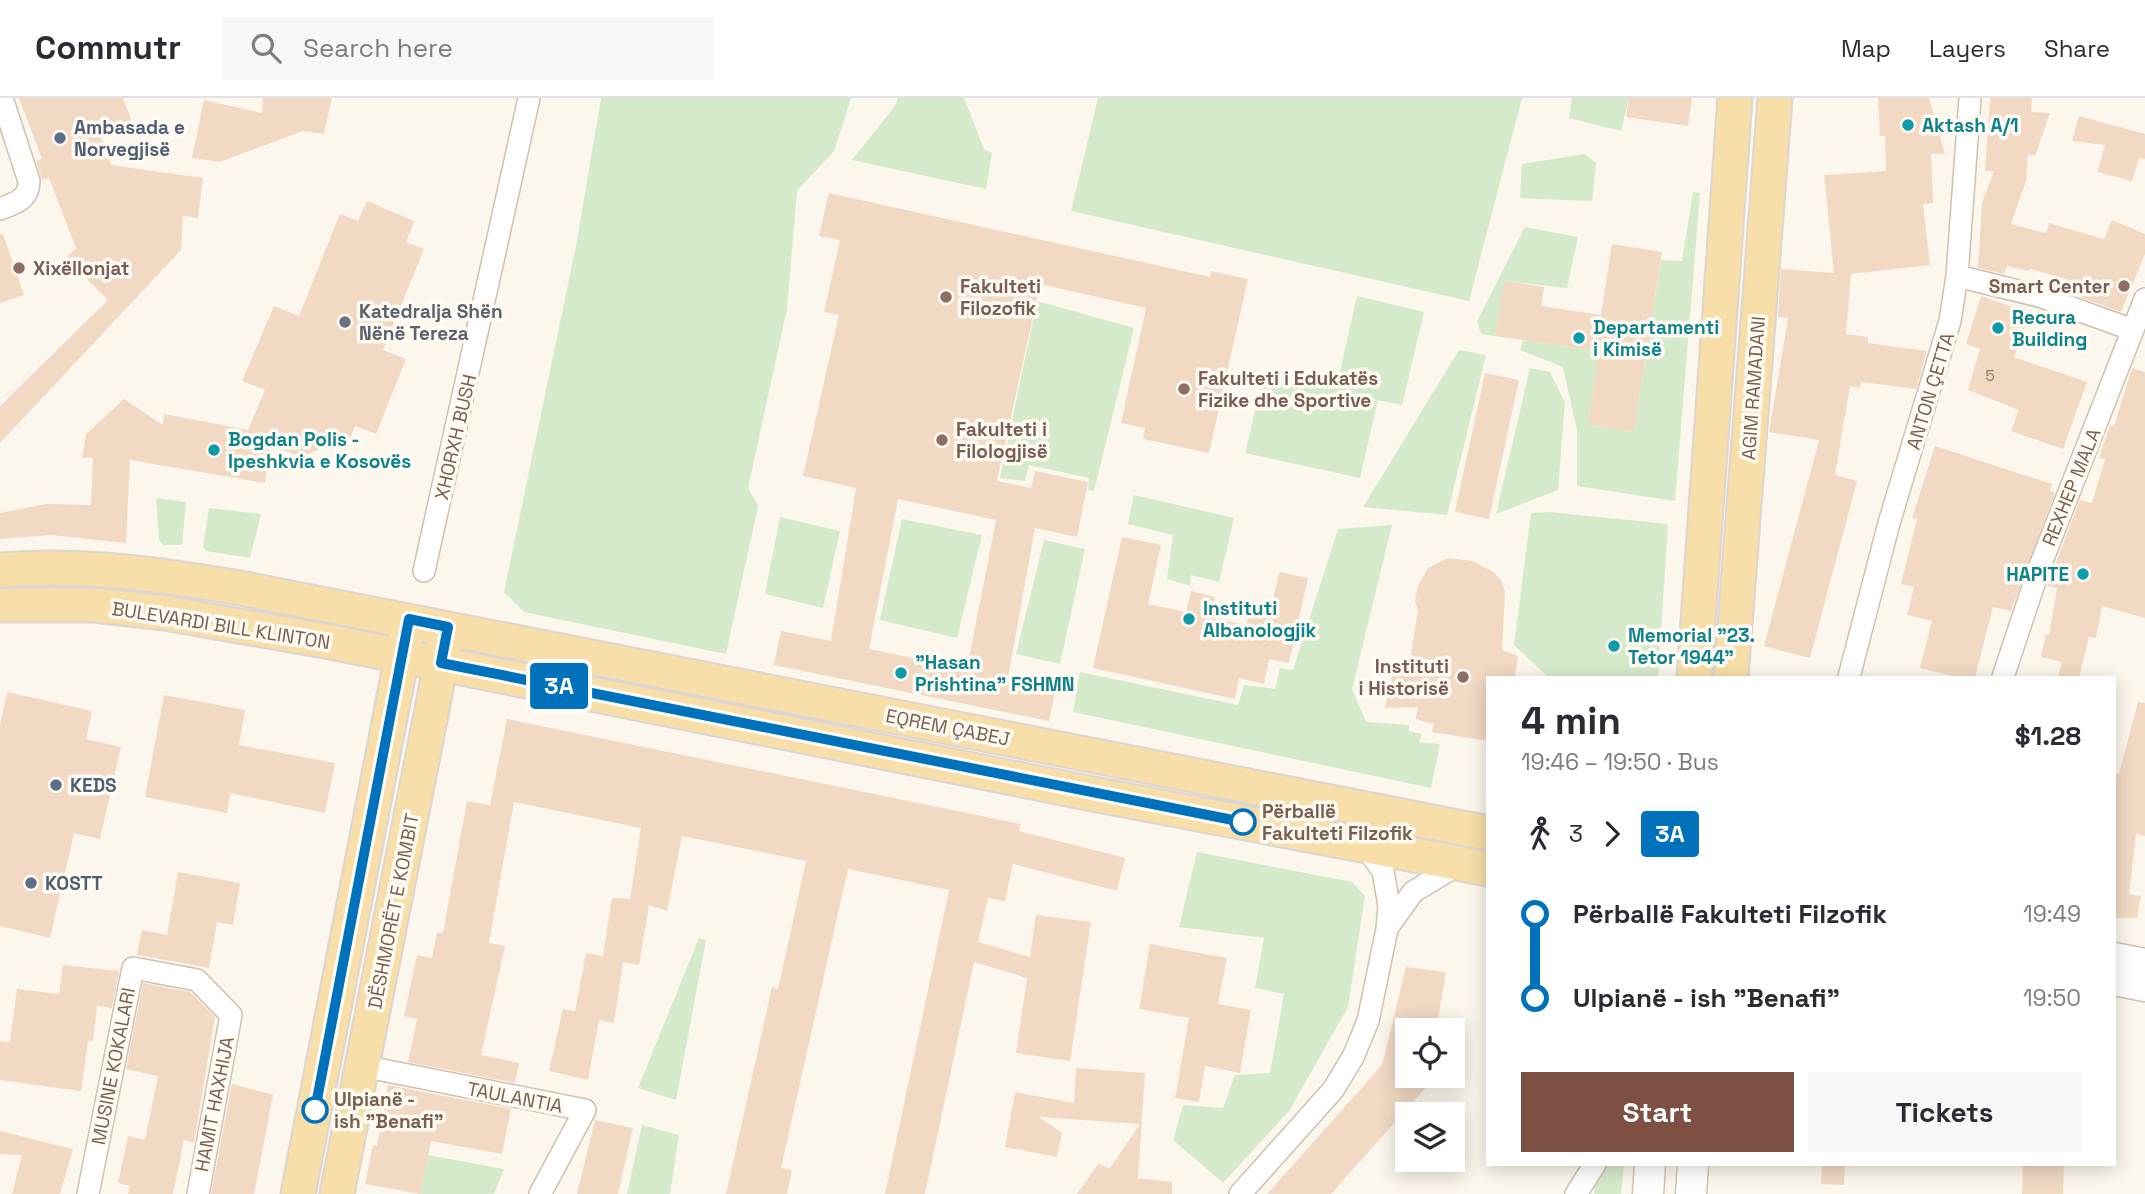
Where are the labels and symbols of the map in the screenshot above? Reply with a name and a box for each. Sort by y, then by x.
place label: Aktash A/1 [1922,113,2019,138]
place label: Ambasada e Norvegjisë [74,115,185,162]
marker: Aktash A/1 [1900,117,1916,133]
marker: Ambasada e Norvegjisë [52,130,68,146]
place label: Xixëllonjat [33,256,129,281]
marker: Xixëllonjat [11,260,27,276]
place label: Fakulteti Filozofik [960,274,1041,321]
place label: Smart Center [1989,274,2110,299]
marker: Smart Center [2116,278,2132,294]
marker: Fakulteti Filozofik [938,289,954,305]
place label: Katedralja Shën Nënë Tereza [359,299,503,346]
place label: Recura Building [2012,305,2087,352]
marker: Katedralja Shën Nënë Tereza [337,314,353,330]
place label: Departamenti i Kimisë [1593,315,1719,362]
street label: AGIM RAMADANI [1736,315,1771,461]
marker: Recura Building [1990,320,2006,336]
marker: Departamenti i Kimisë [1571,330,1587,346]
street label: ANTON ÇETTA [1901,330,1960,453]
house number: 5 [1985,365,1995,386]
place label: Fakulteti i Edukatës Fizike dhe Sportive [1198,366,1378,413]
street label: XHORXH BUSH [429,372,482,502]
marker: Fakulteti i Edukatës Fizike dhe Sportive [1176,381,1192,397]
place label: Fakulteti i Filologjisë [956,417,1048,464]
street label: REXHEP MALA [2036,425,2106,550]
place label: Bogdan Polis - Ipeshkvia e Kosovës [228,427,411,474]
marker: Fakulteti i Filologjisë [934,432,950,448]
marker: Bogdan Polis - Ipeshkvia e Kosovës [206,442,222,458]
place label: HAPITE [2006,562,2069,587]
marker: HAPITE [2075,566,2091,582]
street label: BULEVARDI BILL KLINTON [110,596,332,655]
place label: Instituti Albanologjik [1203,596,1316,643]
marker: Instituti Albanologjik [1181,611,1197,627]
place label: Memorial "23. Tetor 1944" [1628,623,1755,670]
marker: Memorial "23. Tetor 1944" [1606,638,1622,654]
place label: "Hasan Prishtina" FSHMN [915,650,1075,697]
place label: Instituti i Historisë [1358,654,1449,701]
line badge: 3A [528,663,590,709]
marker: "Hasan Prishtina" FSHMN [893,665,909,681]
marker: Instituti i Historisë [1455,669,1471,685]
street label: EQREM ÇABEJ [884,703,1012,752]
place label: KEDS [70,773,117,798]
marker: KEDS [48,777,64,793]
place label: Përballë Fakulteti Filzofik [1262,799,1413,846]
marker: Përballë Fakulteti Filzofik [1230,809,1256,835]
street label: DËSHMORËT E KOMBIT [362,811,425,1011]
place label: KOSTT [45,871,103,896]
marker: KOSTT [23,875,39,891]
street label: MUSINE KOKALARI [86,985,141,1147]
street label: HAMIT HAXHIJA [189,1034,240,1174]
street label: TAULANTIA [465,1076,565,1119]
place label: Ulpianë - ish "Benafi" [334,1087,443,1134]
marker: Ulpianë - ish "Benafi" [302,1097,328,1123]

